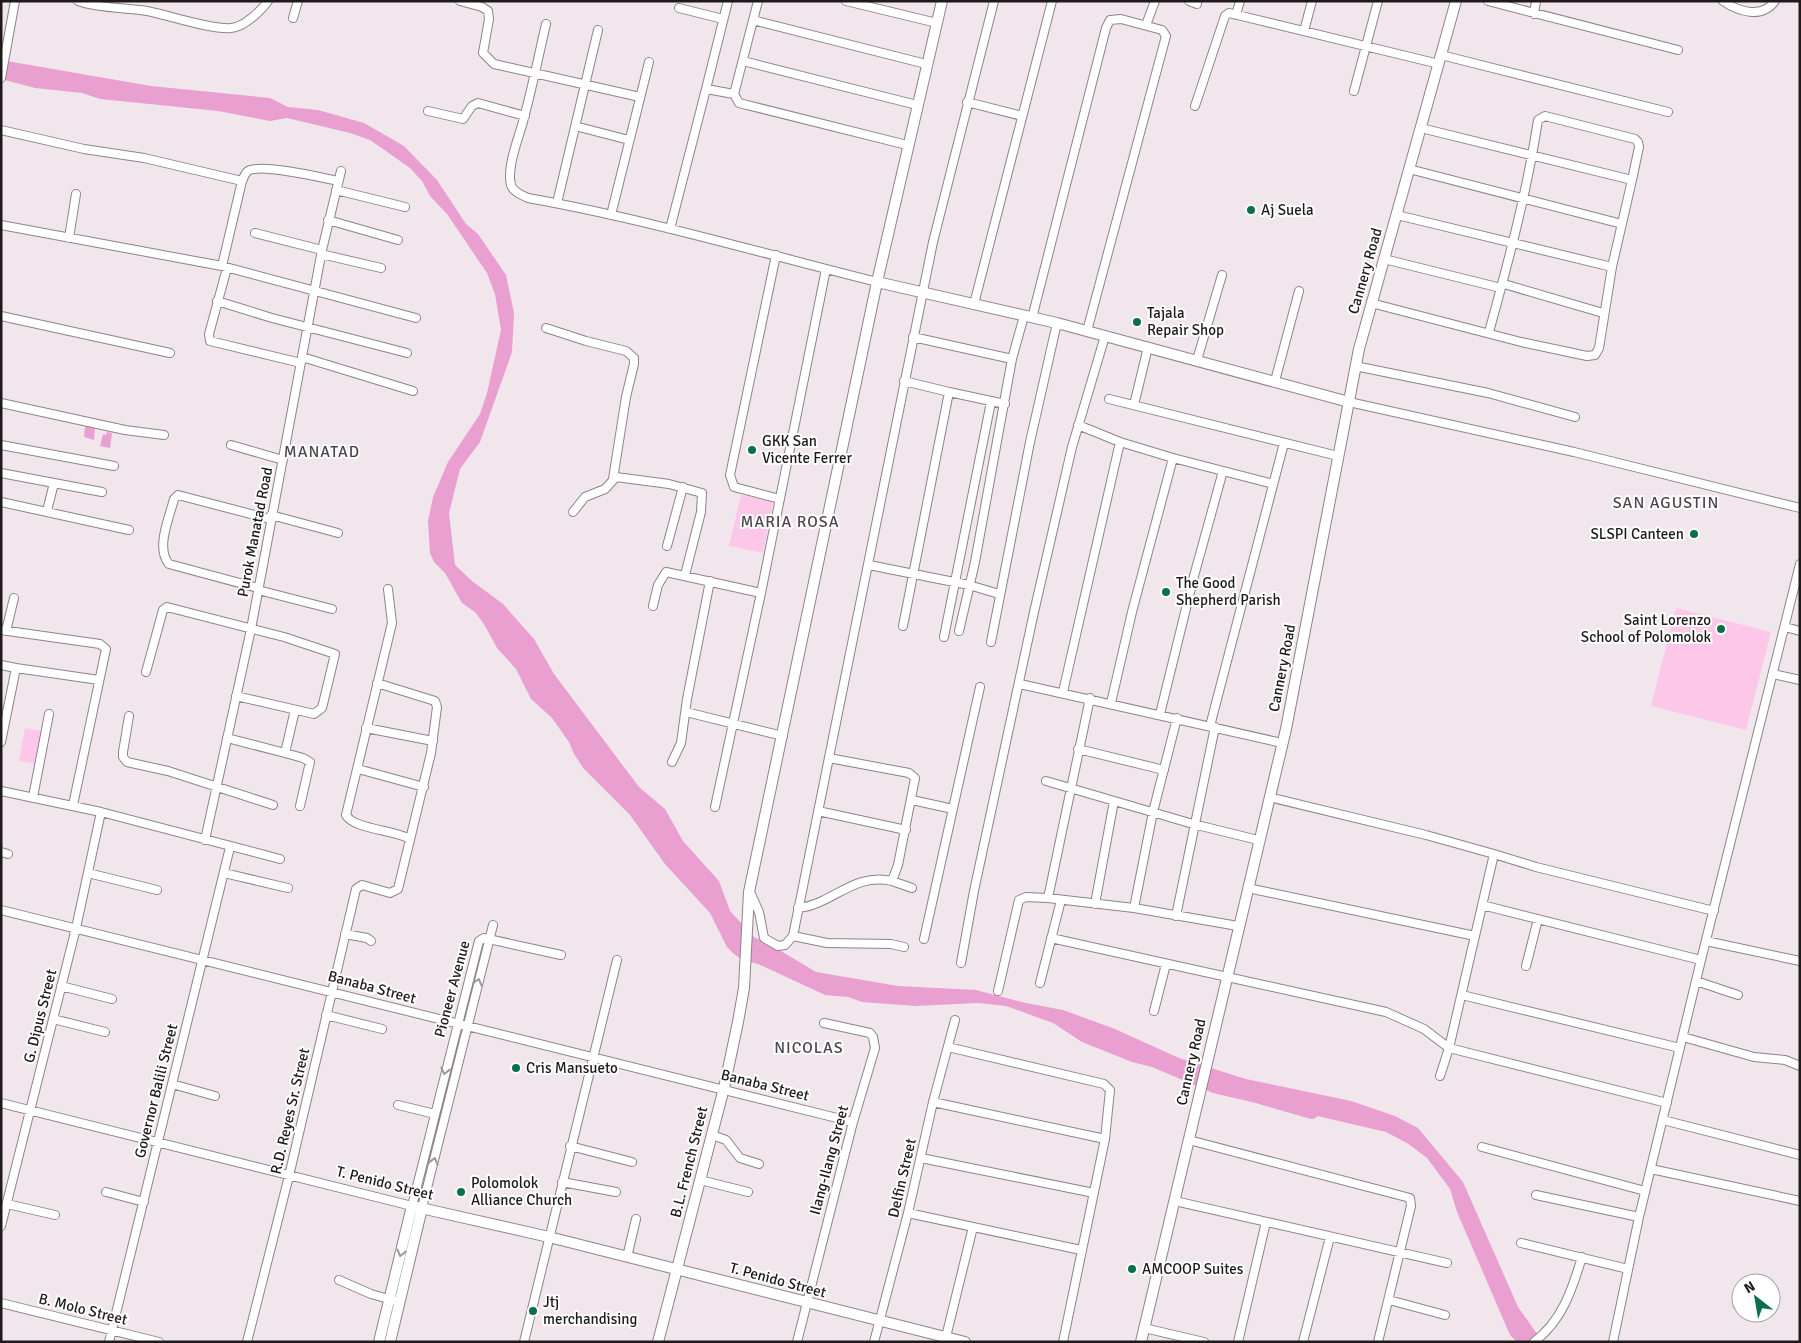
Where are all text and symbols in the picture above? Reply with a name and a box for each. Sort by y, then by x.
place label: Aj Suela [1261,201,1314,219]
marker: Aj Suela [1245,204,1257,216]
street label: Cannery Road [1344,226,1386,316]
place label: Tajala Repair Shop [1147,304,1224,339]
marker: Tajala Repair Shop [1131,316,1143,328]
place label: GKK San Vicente Ferrer [762,432,852,467]
district label: MANATAD [284,442,360,462]
marker: GKK San Vicente Ferrer [746,444,758,456]
street label: Purok Manatad Road [234,466,276,598]
district label: SAN AGUSTIN [1613,493,1719,513]
district label: MARIA ROSA [741,512,839,532]
place label: SLSPI Canteen [1590,525,1684,543]
marker: SLSPI Canteen [1688,528,1700,540]
place label: The Good Shepherd Parish [1176,574,1281,609]
marker: The Good Shepherd Parish [1160,586,1172,598]
place label: Saint Lorenzo School of Polomolok [1581,611,1711,646]
street label: Cannery Road [1265,623,1299,713]
marker: Saint Lorenzo School of Polomolok [1715,623,1727,635]
street label: Pioneer Avenue [430,939,474,1039]
street label: G. Dipus Street [20,967,60,1065]
street label: Banaba Street [326,967,418,1007]
one-way arrow [472,979,482,987]
street label: Cannery Road [1172,1017,1210,1107]
street label: Governor Balili Street [131,1022,181,1160]
district label: NICOLAS [774,1038,844,1058]
street label: R.D. Reyes Sr. Street [267,1046,313,1176]
place label: Cris Mansueto [526,1059,618,1077]
marker: Cris Mansueto [510,1062,522,1074]
street label: Banaba Street [719,1065,811,1105]
one-way arrow [441,1067,451,1075]
street label: Ilang-Ilang Street [806,1103,852,1217]
street label: B.L. French Street [666,1105,712,1219]
street label: Delfin Street [884,1137,920,1219]
one-way arrow [428,1156,439,1165]
street label: T. Penido Street [335,1162,435,1204]
place label: Polomolok Alliance Church [471,1174,572,1209]
marker: Polomolok Alliance Church [455,1186,467,1198]
one-way arrow [396,1248,407,1257]
street label: T. Penido Street [728,1258,828,1302]
place label: AMCOOP Suites [1142,1260,1244,1278]
marker: AMCOOP Suites [1126,1263,1138,1275]
north arrow [1731,1273,1781,1323]
text: N [1741,1277,1758,1297]
street label: B. Molo Street [37,1289,129,1329]
place label: Jtj merchandising [543,1293,638,1328]
marker: Jtj merchandising [527,1305,539,1317]

